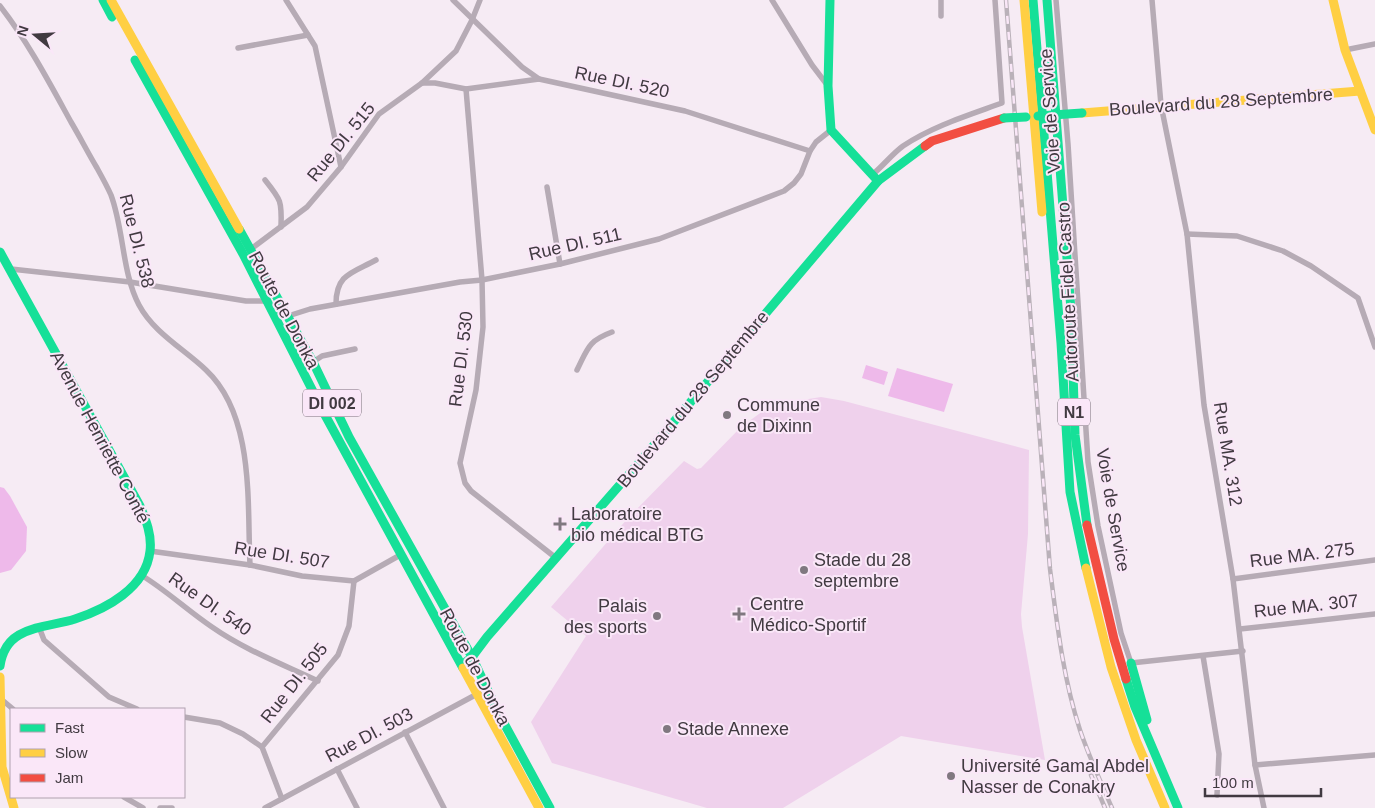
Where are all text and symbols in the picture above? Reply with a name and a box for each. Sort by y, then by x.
north arrow [10,10,60,60]
text: N [13,24,32,38]
street label: Voie de Service [1036,48,1064,174]
street label: Rue DI. 520 [573,62,671,102]
street label: Boulevard du 28 Septembre [1108,84,1334,120]
street label: Rue DI. 515 [303,98,379,186]
street label: Rue DI. 538 [116,192,158,290]
street label: Autoroute Fidel Castro [1053,202,1083,382]
street label: Rue DI. 511 [527,224,623,264]
street label: Route de Donka [245,248,324,373]
street label: Boulevard du 28 Septembre [613,307,773,491]
street label: Rue DI. 530 [445,310,477,408]
street label: Avenue Henriette Conté [46,348,154,526]
road number: DI 002 [303,389,361,416]
place label: Commune de Dixinn [737,395,820,436]
road number: N1 [1058,398,1090,426]
street label: Rue MA. 312 [1210,401,1246,507]
marker: Commune de Dixinn [721,409,733,421]
street label: Voie de Service [1092,447,1134,573]
place label: Laboratoire bio médical BTG [571,504,704,545]
marker: Laboratoire bio médical BTG [553,517,567,531]
street label: Rue DI. 507 [233,538,331,572]
street label: Rue MA. 275 [1249,539,1355,571]
place label: Stade du 28 septembre [814,550,911,591]
marker: Stade du 28 septembre [798,564,810,576]
street label: Rue DI. 540 [165,568,255,640]
street label: Rue MA. 307 [1253,591,1359,621]
place label: Centre Médico-Sportif [750,594,867,635]
place label: Palais des sports [564,596,647,637]
street label: Route de Donka [436,605,515,730]
marker: Centre Médico-Sportif [732,607,746,621]
marker: Palais des sports [651,610,663,622]
street label: Rue DI. 505 [257,639,331,727]
street label: Rue DI. 503 [322,704,416,766]
legend [10,708,185,798]
text: Fast [55,719,85,736]
place label: Stade Annexe [677,719,789,739]
marker: Stade Annexe [661,723,673,735]
text: Slow [55,744,88,761]
place label: Université Gamal Abdel Nasser de Conakry [961,756,1149,797]
scale bar [1205,766,1321,798]
text: Jam [55,769,83,786]
marker: Université Gamal Abdel Nasser de Conakry [945,770,957,782]
text: 100 m [1212,774,1254,791]

